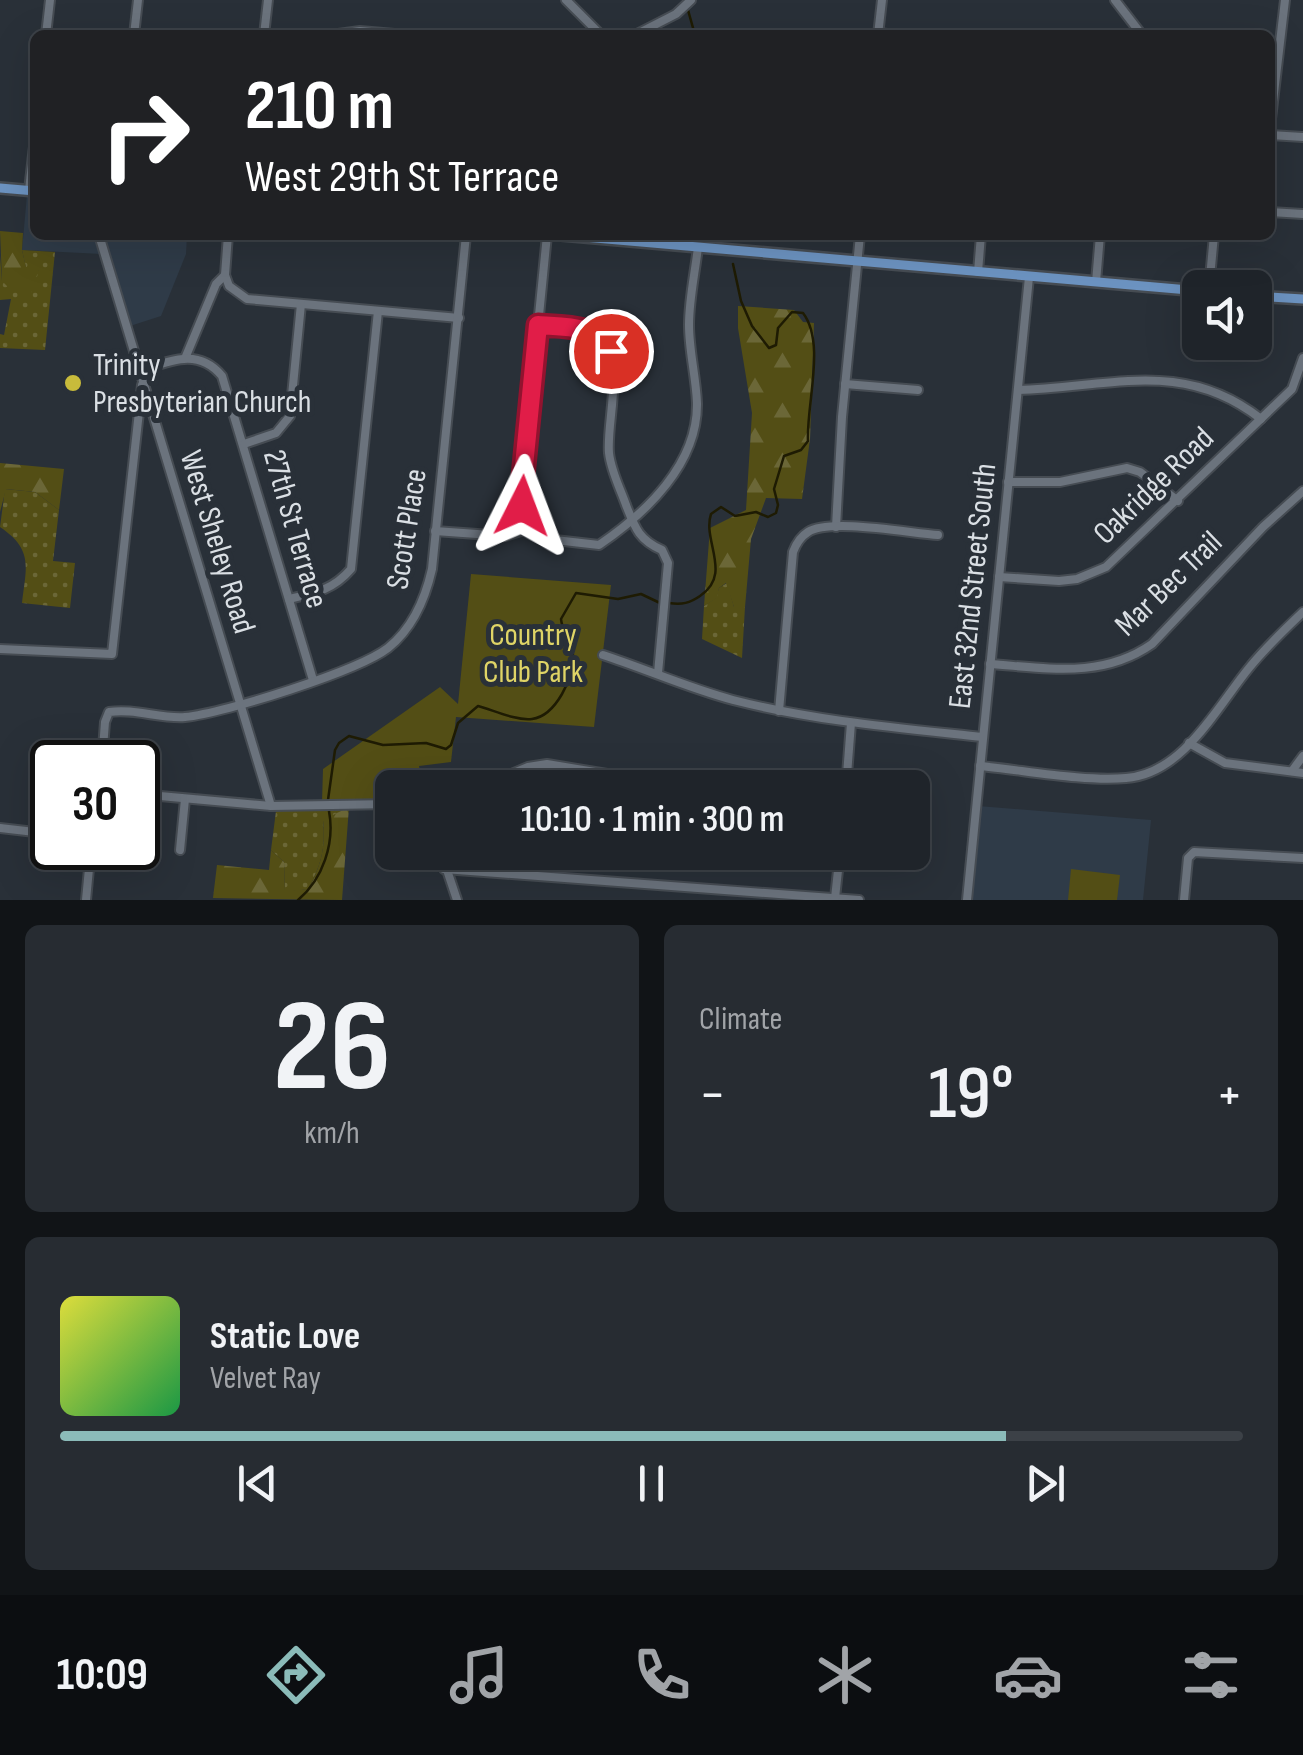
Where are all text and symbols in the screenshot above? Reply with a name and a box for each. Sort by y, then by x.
text: 210 m [245,65,394,149]
icon: right [80,70,210,200]
text: West 29th St Terrace [245,150,559,205]
map controls [1182,270,1272,360]
button: sound [1182,270,1272,360]
pin [569,309,654,394]
icon: arrive [584,324,639,379]
place label: Trinity Presbyterian Church [93,346,312,422]
marker: Trinity Presbyterian Church [62,372,84,394]
street label: Oakridge Road [1086,419,1222,553]
street label: 27th St Terrace [254,445,336,613]
street label: West Sheley Road [171,446,263,638]
position arrow [470,454,574,558]
street label: East 32nd Street South [941,461,1005,711]
street label: Scott Place [378,466,436,592]
street label: Mar Bec Trail [1107,523,1231,645]
park label: Country Club Park [483,616,583,692]
speed limit sign: 30 [30,740,160,870]
text: 10:10 · 1 min · 300 m [521,797,784,842]
text: 26 [273,971,391,1127]
text: Climate [699,1000,782,1039]
text: 19° [928,1049,1014,1140]
text: − [699,1062,726,1129]
text: + [1216,1062,1243,1129]
text: km/h [304,1114,360,1153]
text: Static Love [210,1314,360,1359]
text: Velvet Ray [210,1359,321,1398]
icon: previous [230,1456,285,1511]
icon: pause [624,1456,679,1511]
icon: next [1018,1456,1073,1511]
icon: directions [261,1640,331,1710]
icon: music [444,1640,514,1710]
icon: phone [627,1640,697,1710]
icon: climate [810,1640,880,1710]
icon: car [993,1640,1063,1710]
icon: filters [1176,1640,1246,1710]
text: 10:09 [57,1648,148,1703]

